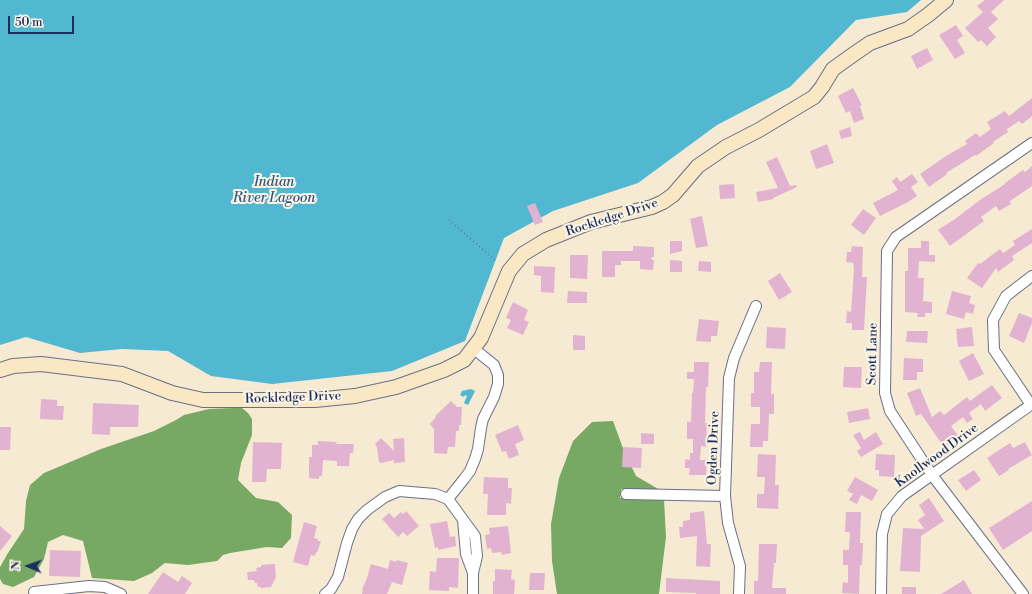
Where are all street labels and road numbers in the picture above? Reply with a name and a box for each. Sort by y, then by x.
street label: Rockledge Drive [564,196,660,240]
street label: Scott Lane [865,323,881,385]
street label: Rockledge Drive [245,389,341,407]
street label: Ogden Drive [705,411,723,485]
street label: Knollwood Drive [892,421,982,491]

